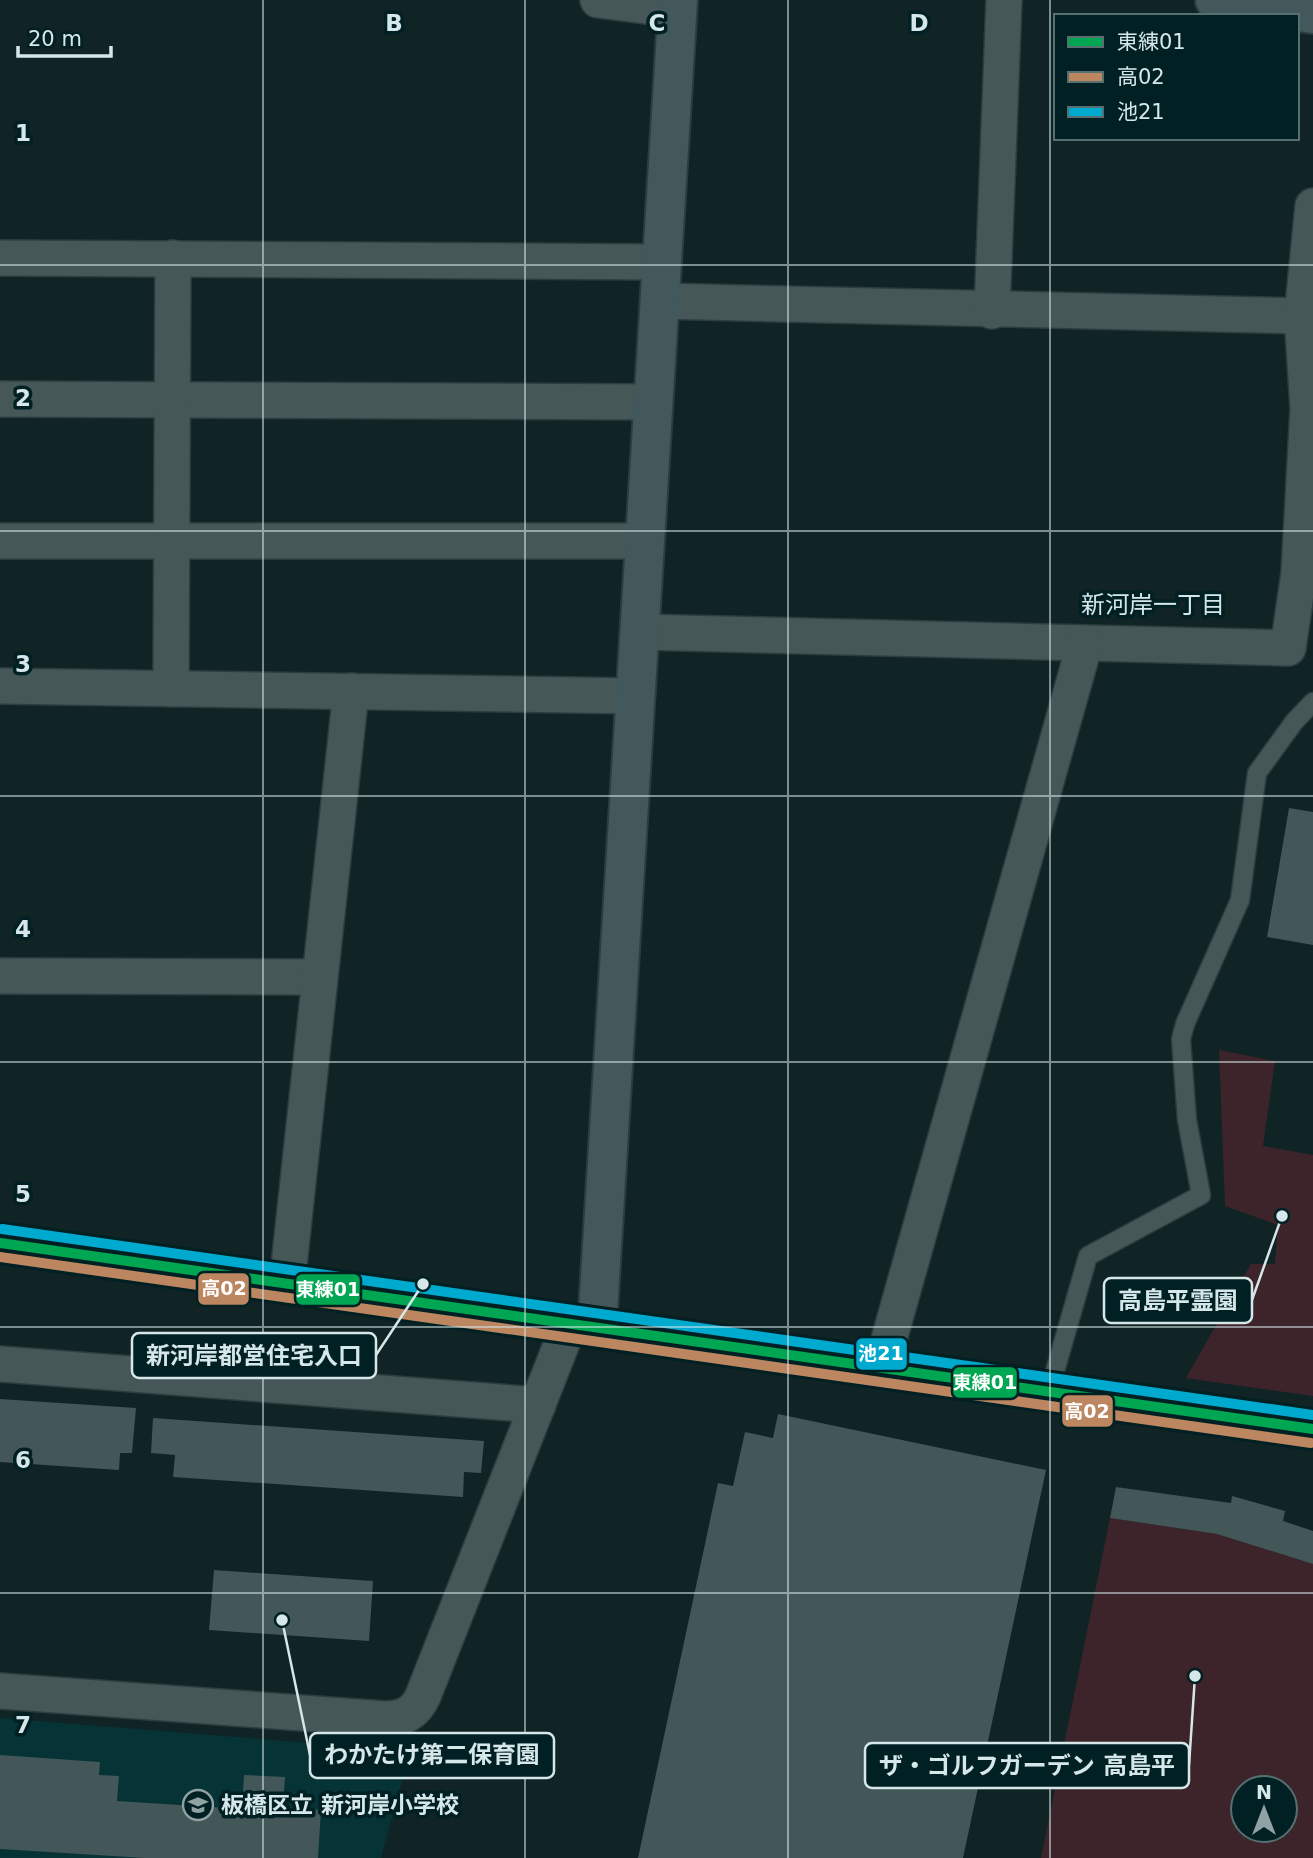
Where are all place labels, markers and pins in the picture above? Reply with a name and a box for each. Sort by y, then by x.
callout: 高島平霊園 [1104,1278,1252,1323]
callout: 新河岸都営住宅入口 [132,1333,376,1378]
callout: わかたけ第二保育園 [310,1733,554,1778]
callout: ザ・ゴルフガーデン 高島平 [865,1743,1189,1788]
school or university icon: 板橋区立 新河岸小学校 [181,1788,215,1822]
place label: 板橋区立 新河岸小学校 [221,1792,459,1818]

